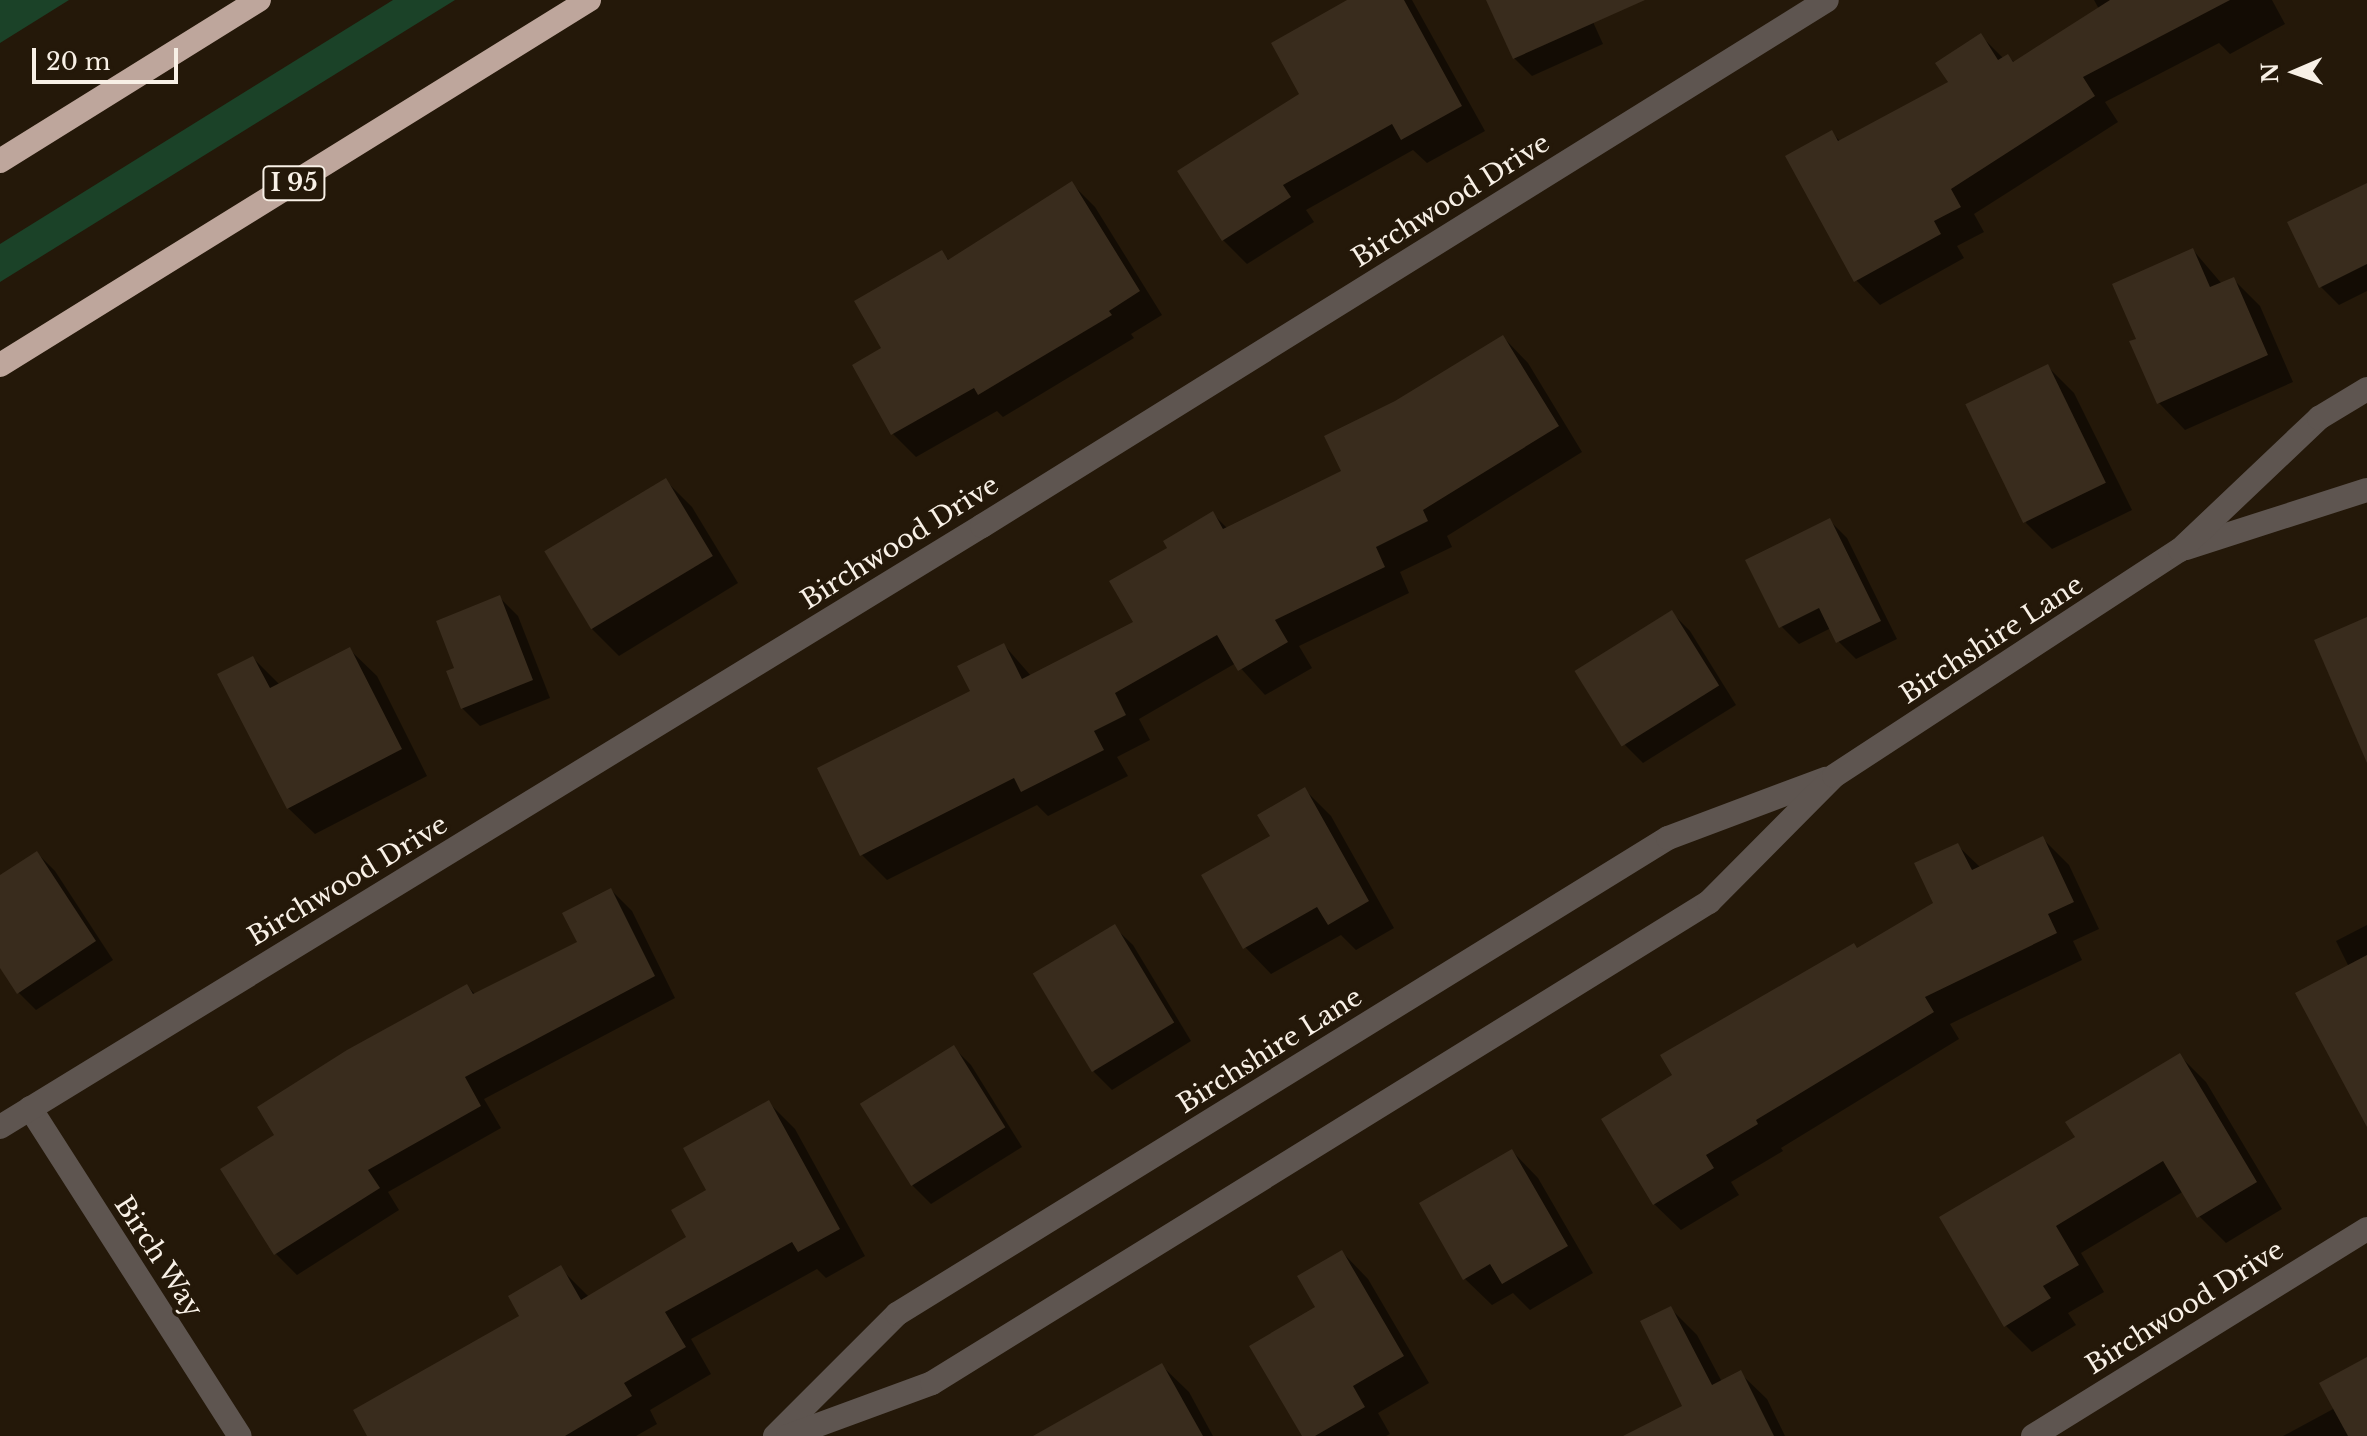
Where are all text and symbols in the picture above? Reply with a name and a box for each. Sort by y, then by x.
scale bar [36,32,182,82]
north arrow [2255,32,2335,112]
text: 20 m [46,47,111,76]
text: N [2257,62,2284,84]
street label: Birchwood Drive [1346,128,1556,274]
road number: I 95 [262,163,326,203]
street label: Birchwood Drive [795,470,1005,616]
street label: Birchshire Lane [1895,569,2089,711]
street label: Birchwood Drive [243,809,453,953]
street label: Birchshire Lane [1172,982,1368,1120]
street label: Birch Way [107,1190,209,1324]
street label: Birchwood Drive [2080,1235,2290,1381]

